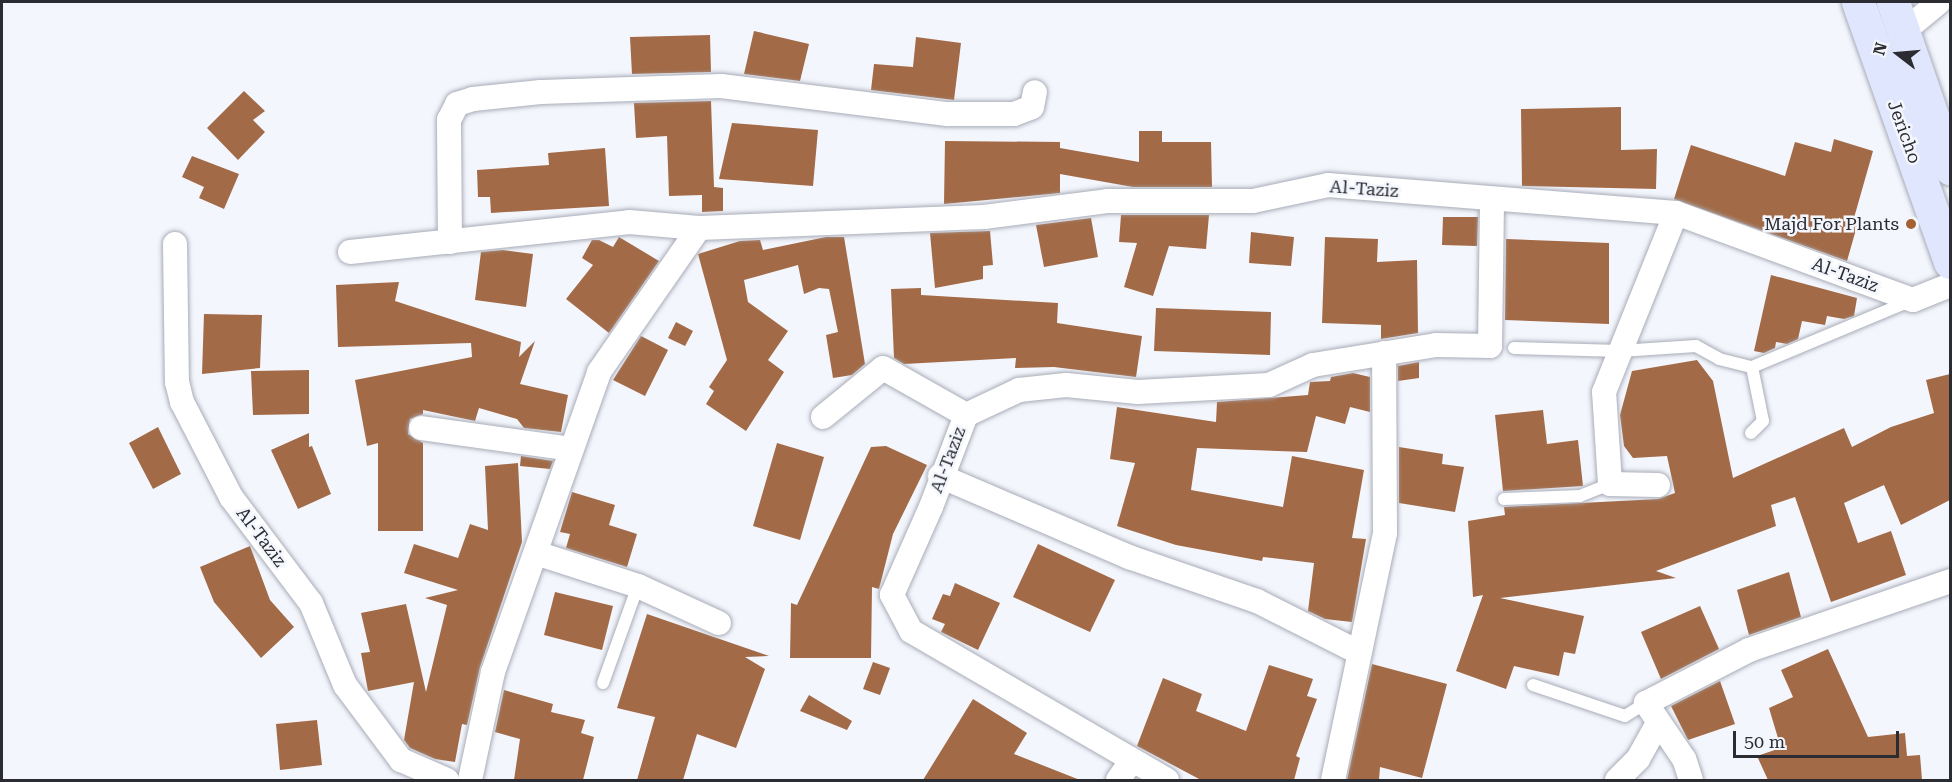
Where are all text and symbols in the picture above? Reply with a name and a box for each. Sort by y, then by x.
north arrow [1868,24,1928,84]
text: N [1869,40,1891,57]
street label: Jericho [1883,97,1925,167]
street label: Al-Taziz [1329,176,1399,202]
place label: Majd For Plants [1764,213,1899,235]
marker: Majd For Plants [1904,217,1918,231]
street label: Al-Taziz [1809,253,1881,297]
street label: Al-Taziz [926,424,970,496]
street label: Al-Taziz [232,503,290,571]
scale bar [1736,719,1902,757]
text: 50 m [1744,731,1785,752]

